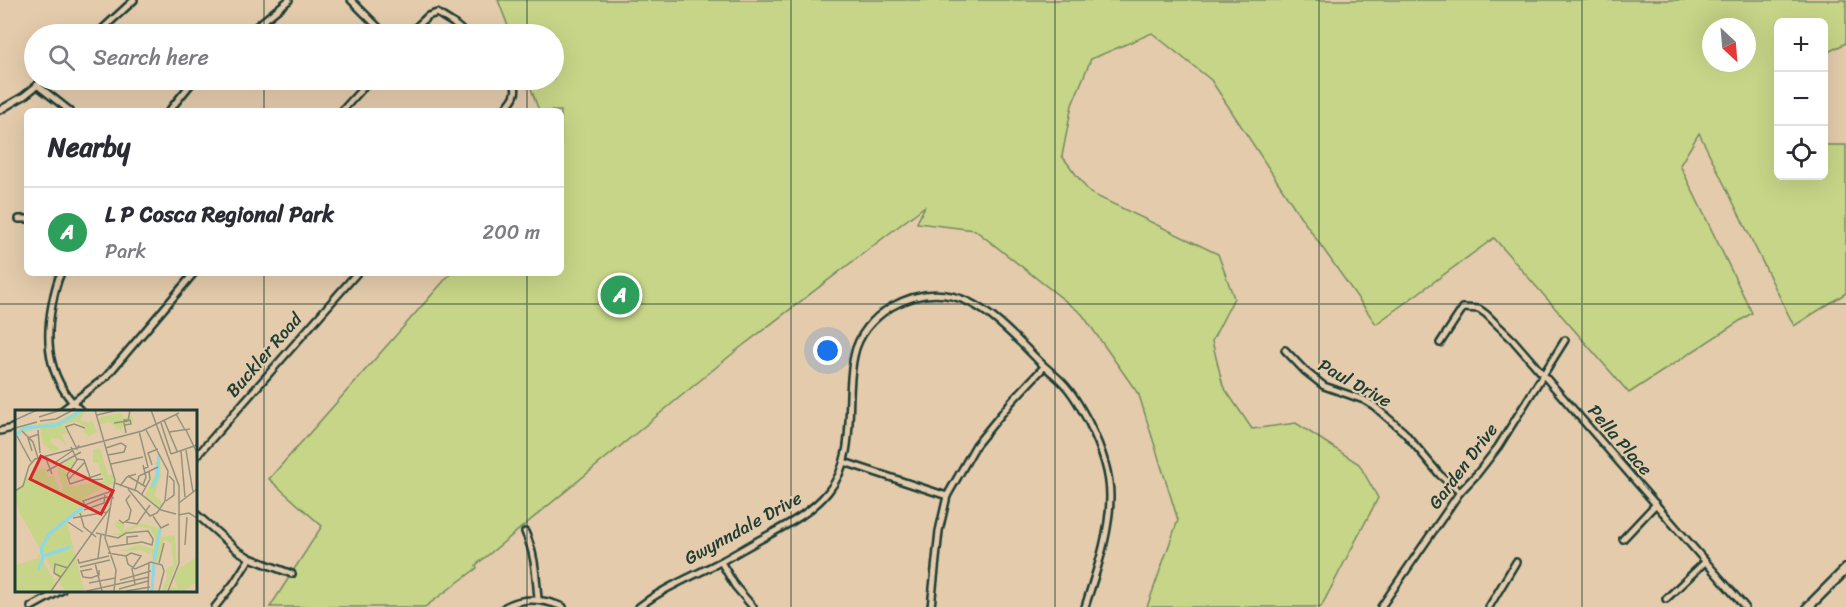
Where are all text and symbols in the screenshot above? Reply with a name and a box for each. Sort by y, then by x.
north arrow [1702,18,1756,72]
map controls [1774,18,1828,180]
button: + [1774,18,1828,72]
search box [24,24,564,90]
text: Search here [93,38,209,77]
icon: search [45,41,78,74]
button: − [1774,72,1828,126]
text: Nearby [48,124,130,170]
button: locate [1774,126,1828,180]
text: L P Cosca Regional Park [105,195,334,234]
text: A [61,215,74,250]
text: 200 m [483,215,540,250]
text: Park [105,234,146,269]
pin: A [600,272,640,318]
street label: Buckler Road [218,304,311,405]
your location [813,336,842,365]
street label: Paul Drive [1312,350,1398,416]
street label: Pella Place [1579,397,1661,483]
inset map [15,410,196,592]
street label: Garden Drive [1420,416,1506,516]
street label: Gwynndale Drive [678,482,808,574]

